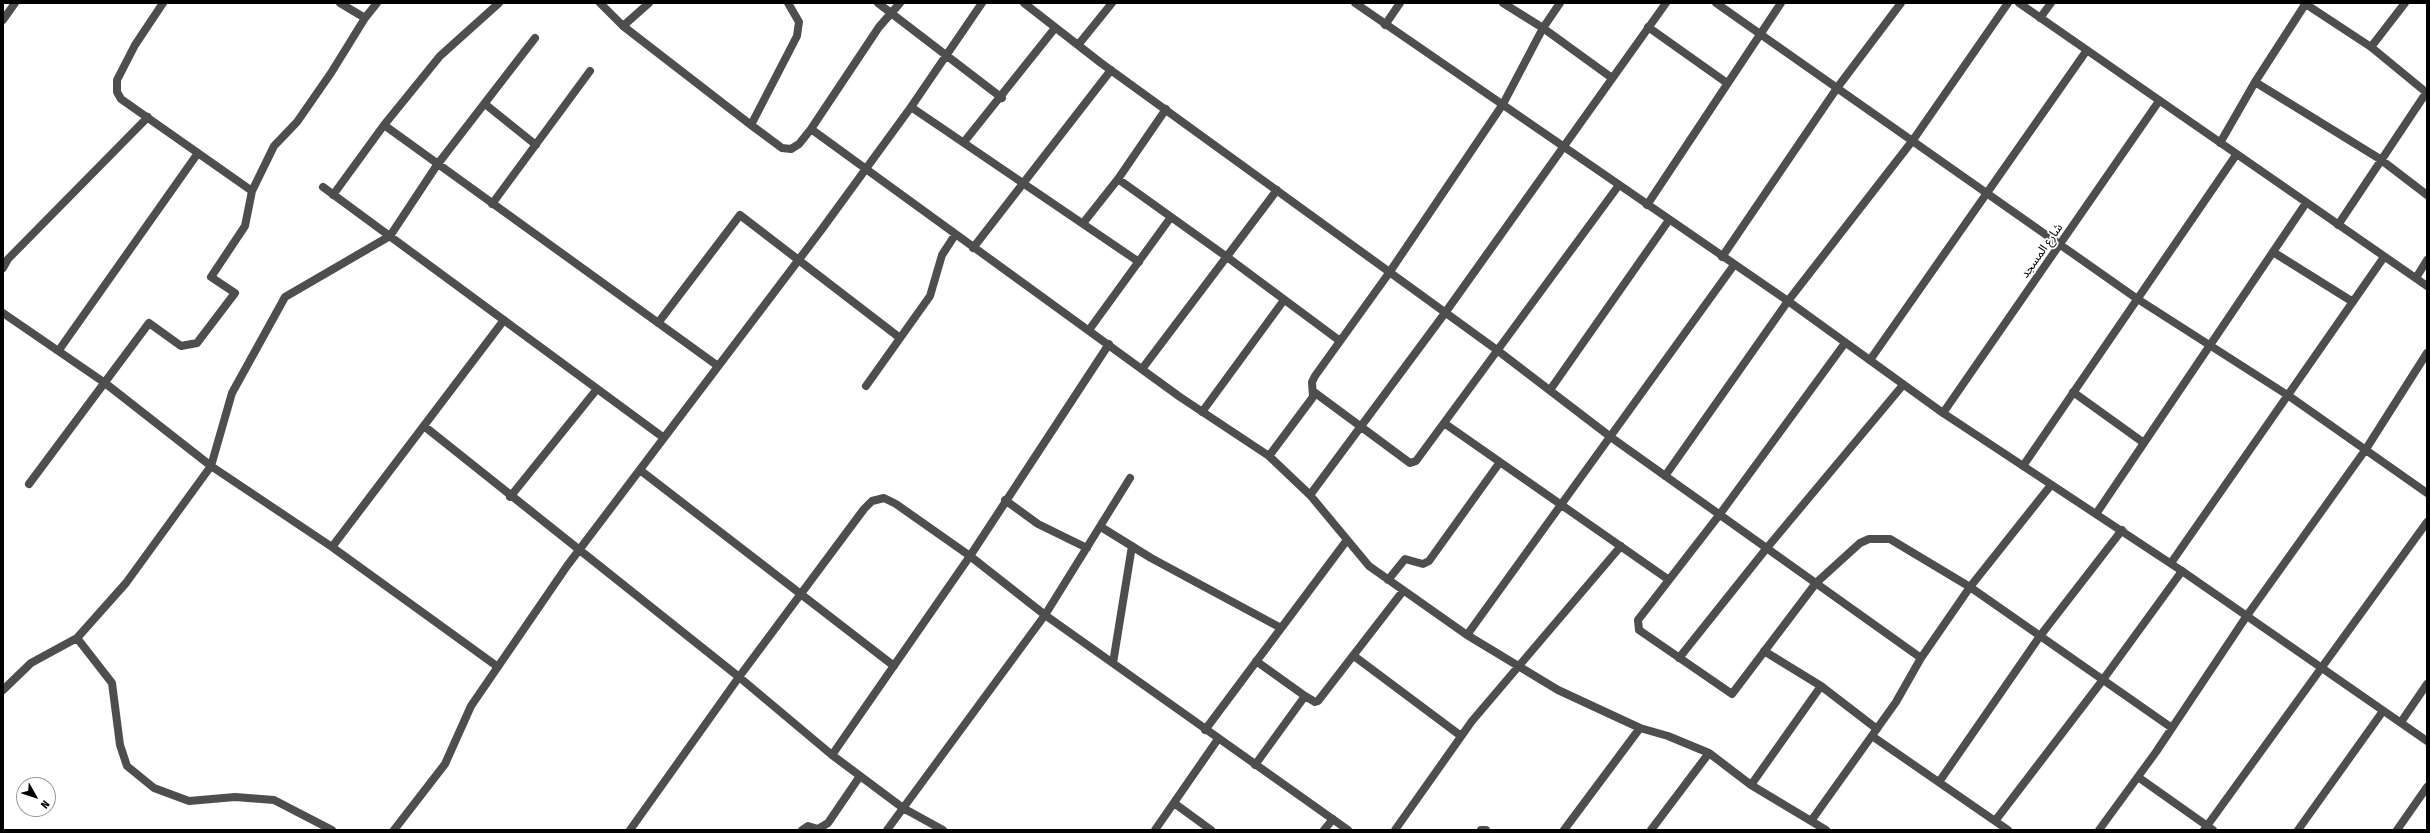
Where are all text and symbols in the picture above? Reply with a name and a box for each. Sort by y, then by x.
street label: شارع المسجد [2018,221,2066,281]
north arrow [16,777,56,817]
text: N [38,798,52,811]

